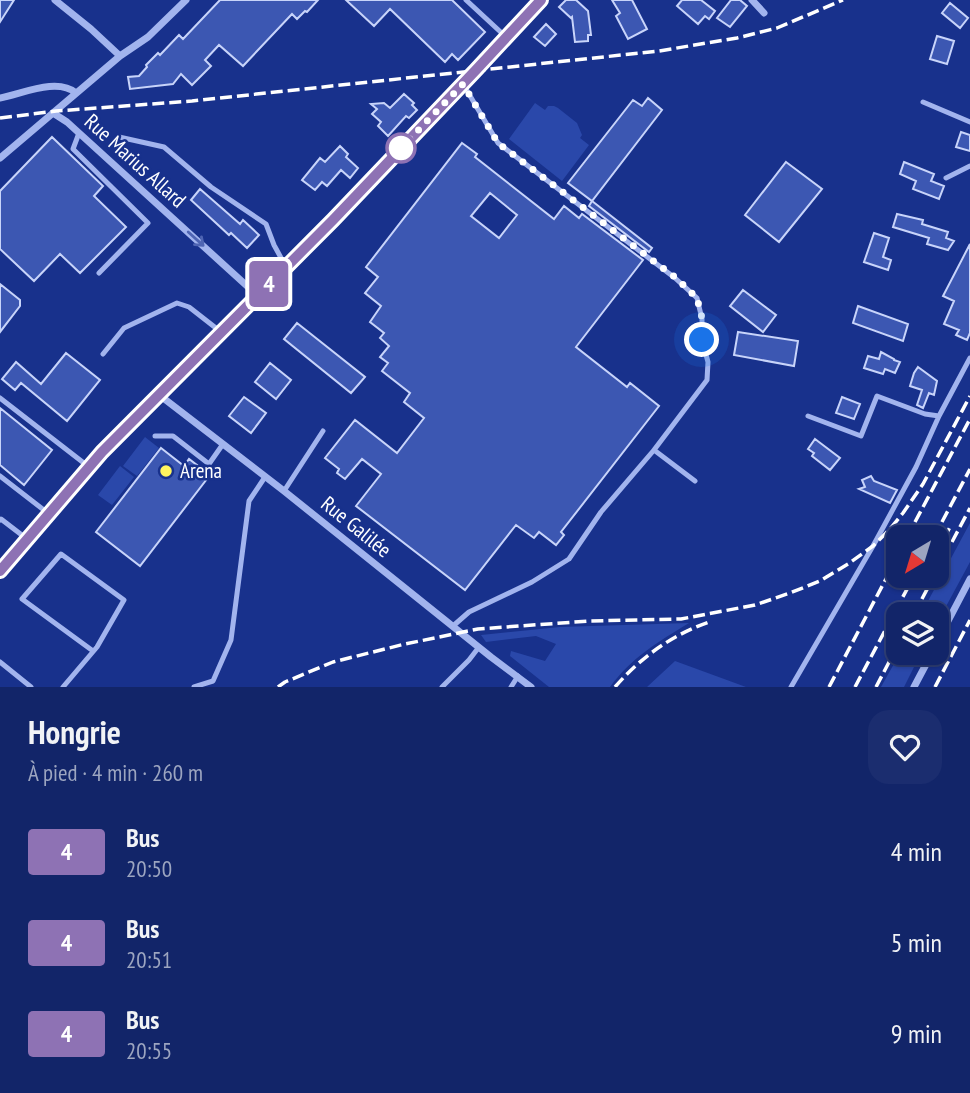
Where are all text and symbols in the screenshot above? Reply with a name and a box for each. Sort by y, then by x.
street label: Rue Marius Allard [79,108,192,213]
unlabelled marker [386,133,416,163]
one-way arrow [187,231,204,248]
line badge: 4 [246,261,292,307]
text: 4 [263,268,275,299]
your location [684,322,719,357]
place label: Arena [180,457,222,484]
marker: Arena [158,463,174,479]
street label: Rue Galilée [316,490,397,563]
north arrow [886,525,948,588]
map controls [886,525,949,665]
button: layers [886,602,949,665]
text: Hongrie [28,710,121,753]
button: heart [868,710,942,784]
text: À pied · 4 min · 260 m [28,758,203,787]
text: Bus [126,821,159,854]
text: 4 min [891,835,942,868]
text: 4 [61,836,72,867]
text: 20:50 [126,854,172,883]
text: Bus [126,912,159,945]
text: 5 min [891,926,942,959]
text: 4 [61,927,72,958]
text: 20:51 [126,945,172,974]
text: Bus [126,1003,159,1036]
text: 9 min [891,1017,942,1050]
text: 4 [61,1018,72,1049]
text: 20:55 [126,1036,172,1065]

